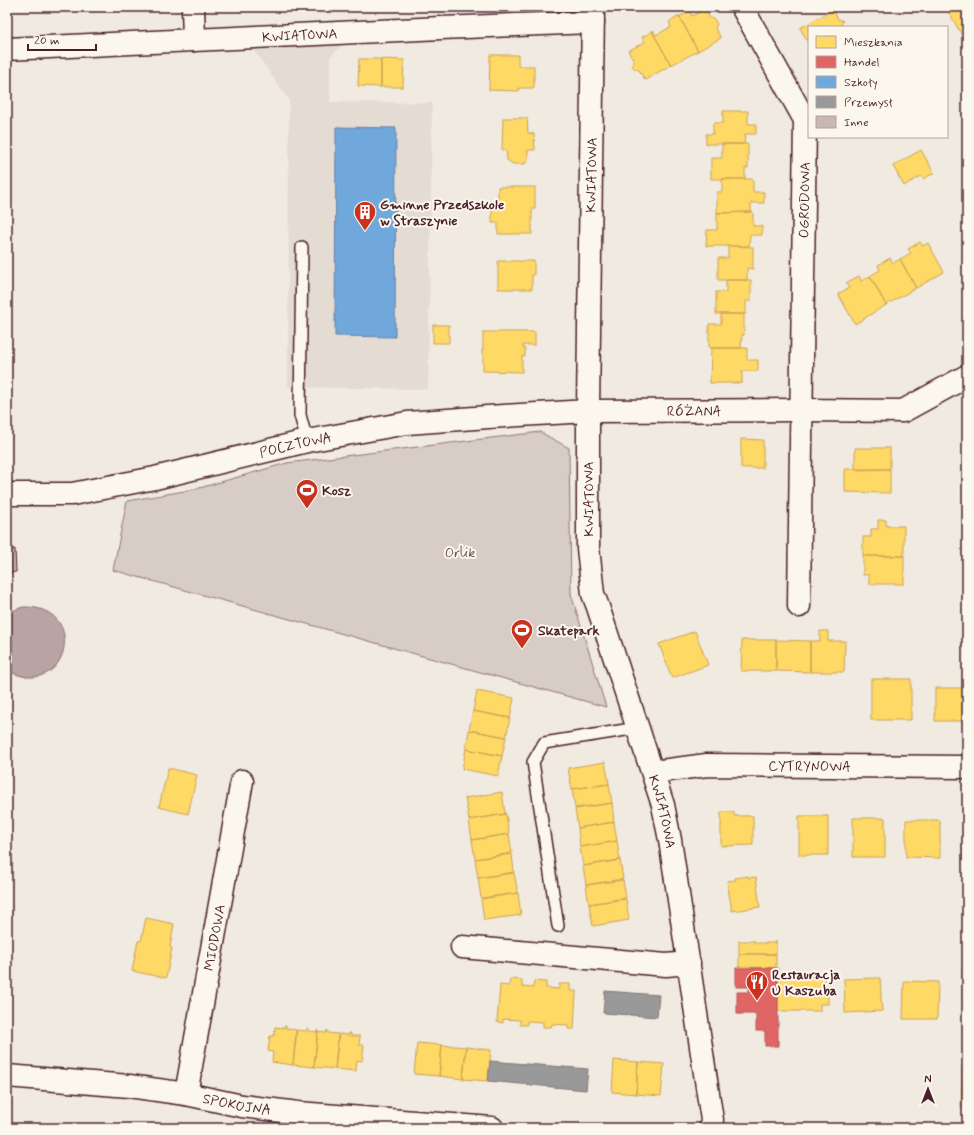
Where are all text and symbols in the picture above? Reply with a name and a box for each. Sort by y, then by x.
street label: KWIATOWA [262,25,338,47]
scale bar [28,26,96,52]
legend [808,26,948,138]
text: 20 m [34,33,60,49]
text: Mieszkania [844,35,903,51]
text: Handel [844,55,879,71]
text: Szkoły [844,75,878,91]
text: Przemysł [844,95,894,111]
text: Inne [844,115,869,131]
street label: KWIATOWA [582,137,602,213]
street label: OGRODOWA [795,162,815,238]
place label: Gminne Przedszkole w Straszynie [380,196,504,230]
building icon: Gminne Przedszkole w Straszynie [352,199,378,232]
street label: RÓŻANA [667,402,721,421]
street label: POCZTOWA [258,429,333,462]
street label: KWIATOWA [580,461,598,537]
sports icon: Kosz [294,477,320,510]
place label: Kosz [322,482,351,500]
park label: Orlik [445,544,475,562]
sports icon: Skatepark [509,617,535,650]
place label: Skatepark [538,622,599,640]
street label: CYTRYNOWA [768,757,851,776]
street label: KWIATOWA [644,773,679,850]
street label: MIODOWA [200,903,230,972]
place label: Restauracja U Kaszuba [772,966,840,1000]
restaurant icon: Restauracja U Kaszuba [744,969,770,1002]
north arrow [908,1069,948,1109]
text: N [924,1073,932,1087]
street label: SPOKOJNA [201,1090,272,1120]

